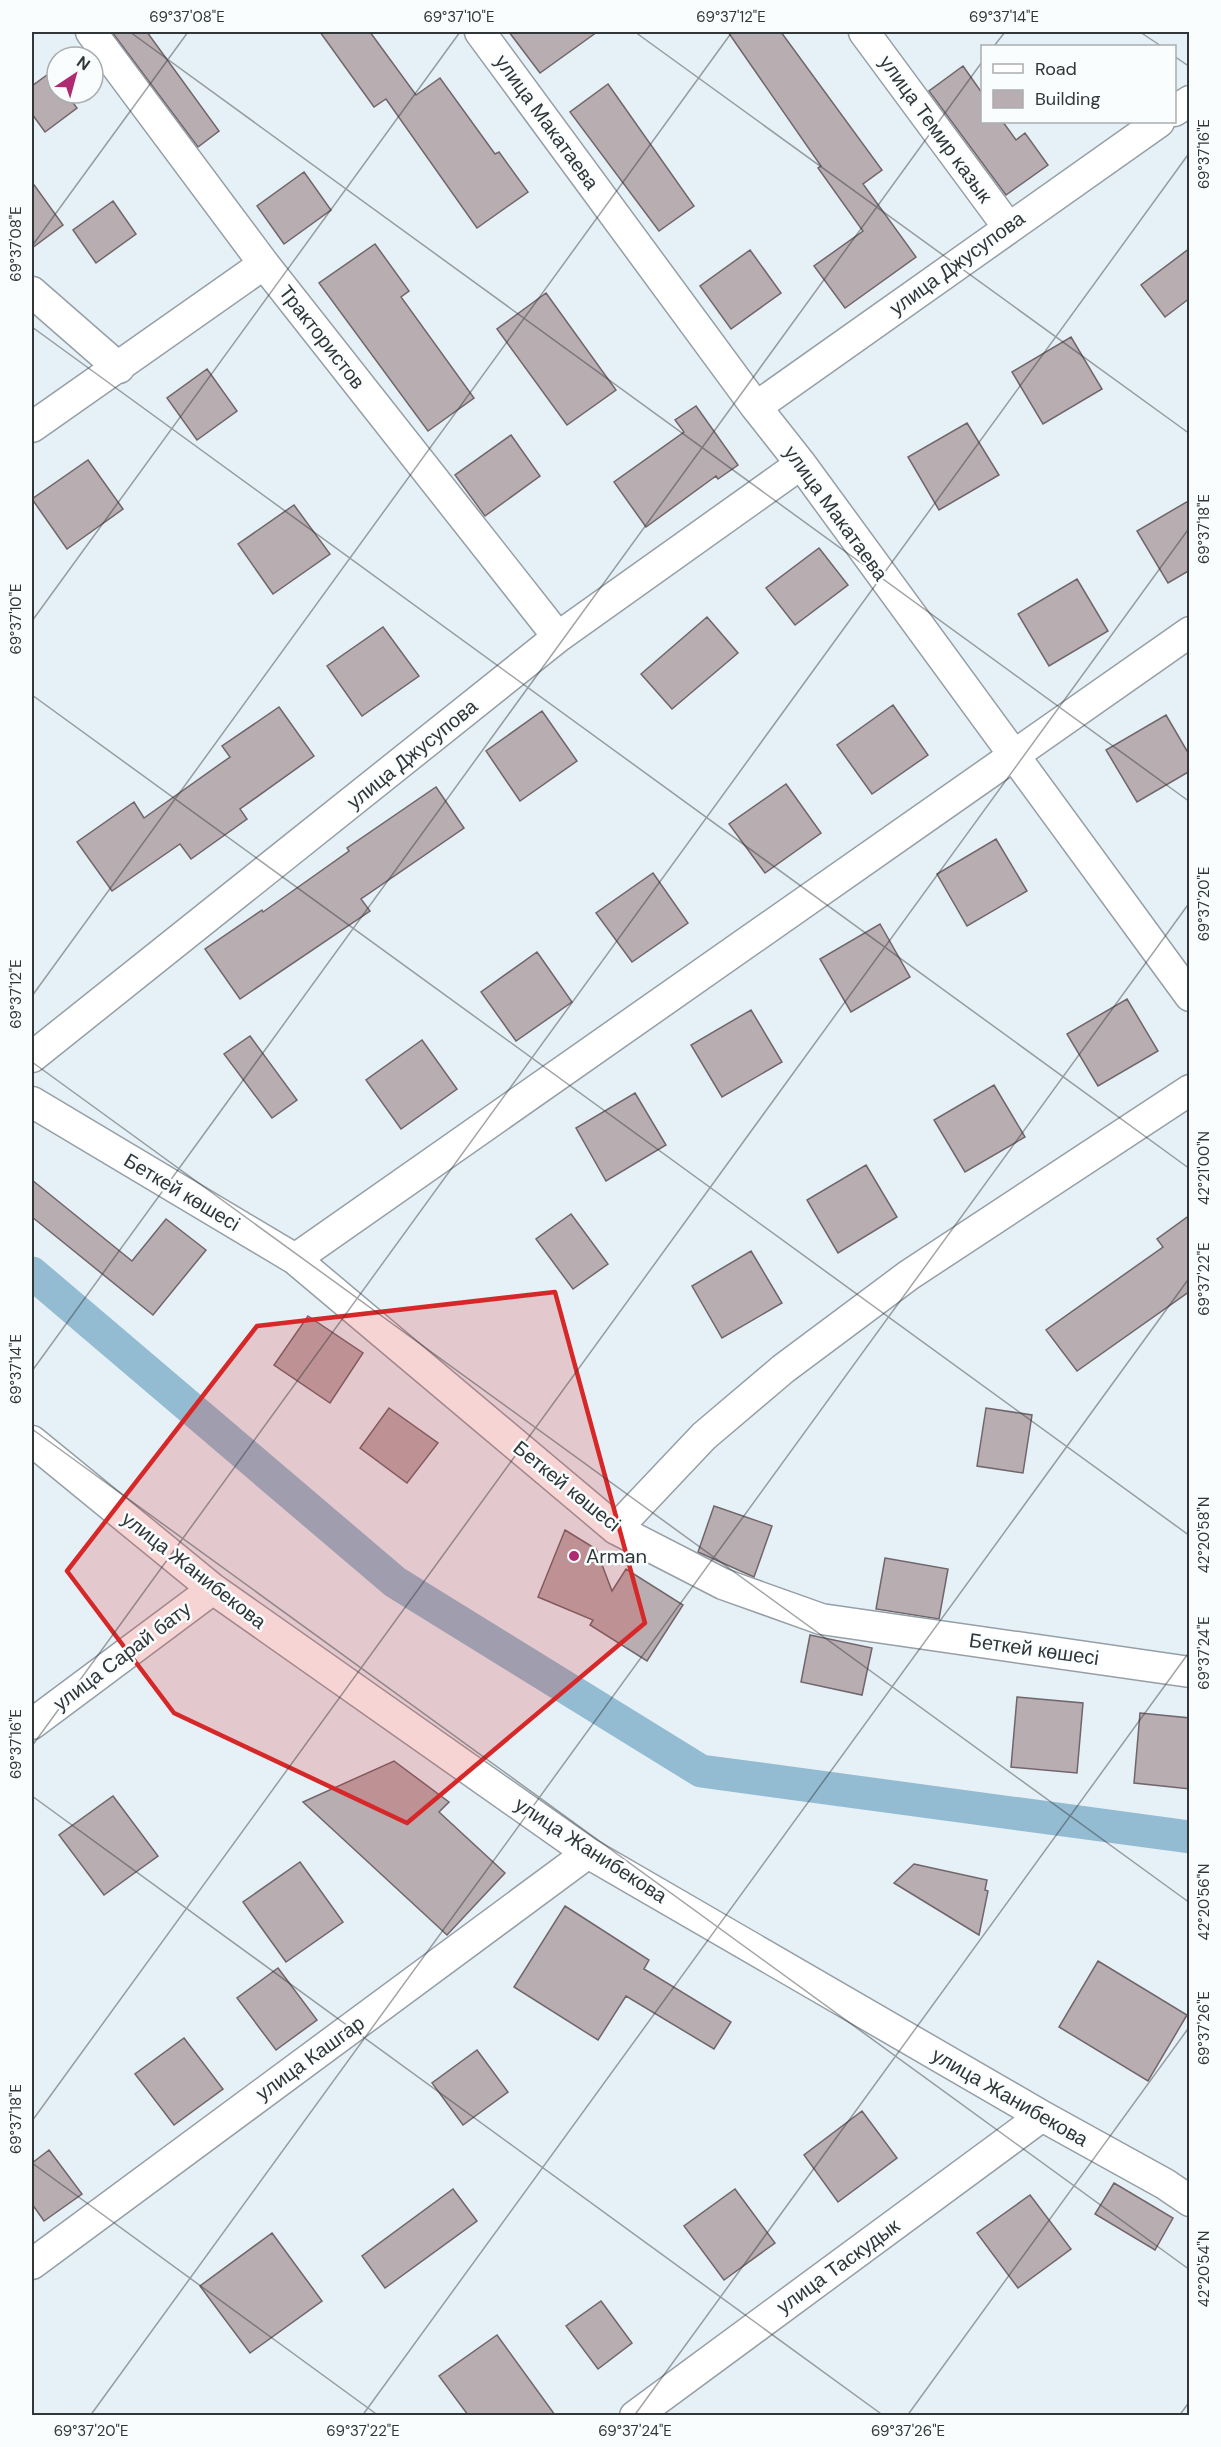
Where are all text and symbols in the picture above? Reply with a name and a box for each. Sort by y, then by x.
text: 69°37'08"E [149,7,225,27]
text: 69°37'10"E [424,7,494,27]
text: 69°37'12"E [696,7,766,27]
text: 69°37'14"E [969,7,1039,27]
north arrow [45,45,105,105]
legend [981,45,1176,123]
street label: улица Макатаева [489,49,605,195]
street label: улица Темир казык [874,50,998,208]
text: N [73,51,94,75]
text: Road [1035,57,1077,81]
text: Building [1035,87,1100,111]
text: 69°37'16"E [1194,119,1214,189]
street label: улица Джусупова [884,205,1030,321]
text: 69°37'08"E [6,206,26,282]
street label: Трактористов [273,280,371,394]
street label: улица Макатаева [778,440,894,586]
text: 69°37'18"E [1194,494,1214,564]
text: 69°37'10"E [6,584,26,654]
street label: улица Джусупова [341,693,483,815]
text: 69°37'20"E [1194,867,1214,941]
text: 69°37'12"E [6,959,26,1029]
text: 42°21'00"N [1194,1131,1214,1205]
street label: Беткей көшесі [119,1147,245,1237]
text: 69°37'22"E [1194,1242,1214,1316]
text: 69°37'14"E [6,1334,26,1404]
street label: Беткей көшесі [508,1435,626,1537]
text: 42°20'58"N [1194,1497,1214,1573]
street label: улица Жанибекова [117,1505,272,1635]
place label: Arman [586,1543,647,1569]
marker: Arman [567,1549,581,1563]
street label: улица Сарай бату [48,1596,196,1716]
text: 69°37'24"E [1194,1616,1214,1690]
street label: Беткей көшесі [967,1627,1101,1671]
text: 69°37'16"E [6,1709,26,1779]
street label: улица Жанибекова [510,1791,673,1909]
text: 42°20'56"N [1194,1864,1214,1940]
text: 69°37'26"E [1194,1991,1214,2065]
street label: улица Кашгар [250,2010,370,2106]
street label: улица Жанибекова [927,2042,1094,2153]
text: 69°37'18"E [6,2084,26,2154]
street label: улица Таскудык [771,2212,905,2319]
text: 42°20'54"N [1194,2231,1214,2307]
text: 69°37'20"E [54,2421,128,2441]
text: 69°37'22"E [326,2421,400,2441]
text: 69°37'24"E [598,2421,672,2441]
text: 69°37'26"E [871,2421,945,2441]

